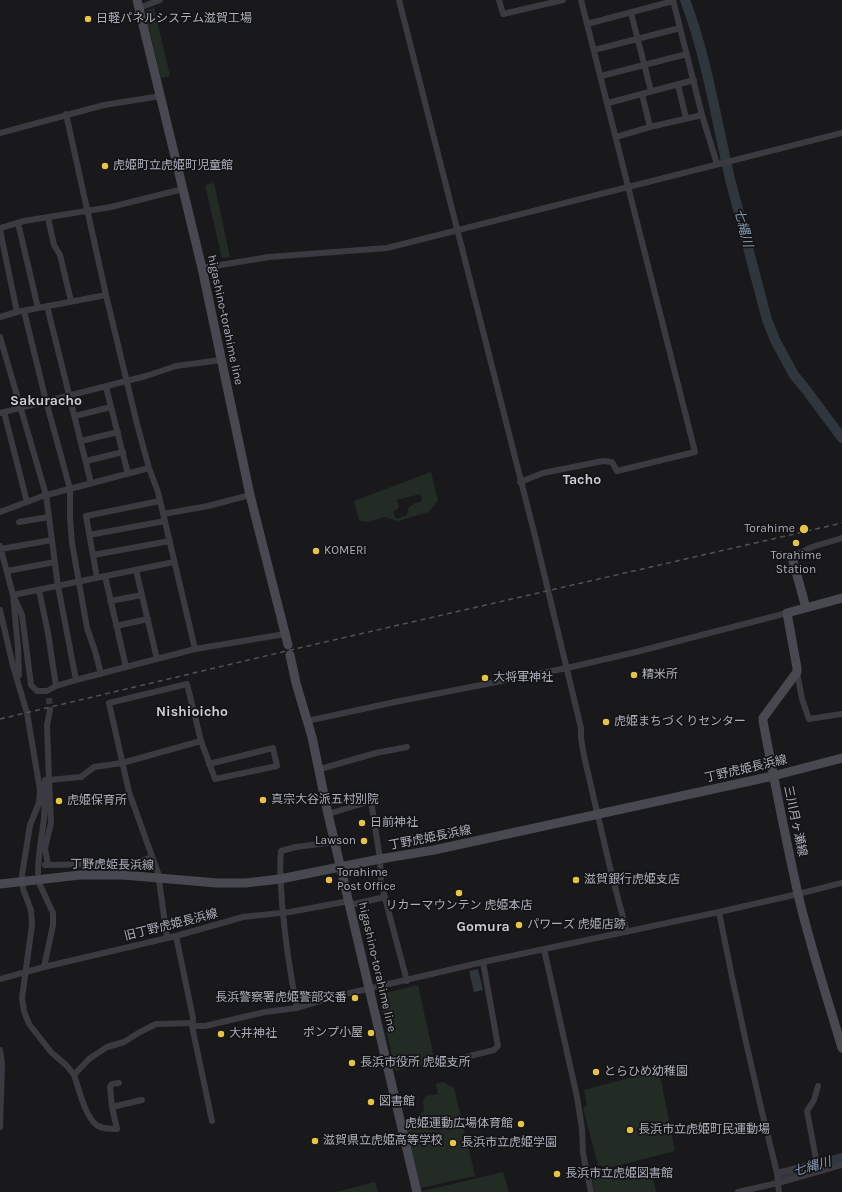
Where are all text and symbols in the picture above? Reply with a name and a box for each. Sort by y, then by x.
place label: 日軽パネルシステム滋賀工場 [96,12,252,26]
marker: 日軽パネルシステム滋賀工場 [83,14,93,24]
place label: 虎姫町立虎姫町児童館 [113,159,233,173]
marker: 虎姫町立虎姫町児童館 [100,161,110,171]
water label: 七縄川 [730,207,756,249]
street label: higashino-torahime line [204,254,246,386]
district label: Sakuracho [10,393,82,409]
district label: Tacho [563,472,601,488]
place label: Torahime [744,522,795,536]
marker: Torahime [798,523,810,535]
marker: Torahime Station [791,538,801,548]
place label: KOMERI [324,544,367,558]
marker: KOMERI [311,546,321,556]
place label: Torahime Station [771,549,821,577]
place label: 精米所 [642,668,678,682]
marker: 精米所 [629,670,639,680]
place label: 大将軍神社 [493,671,553,685]
marker: 大将軍神社 [480,673,490,683]
district label: Nishioicho [156,704,228,720]
place label: 虎姫まちづくりセンター [614,715,746,729]
marker: 虎姫まちづくりセンター [601,717,611,727]
street label: 丁野虎姫長浜線 [703,753,789,785]
street label: 三川月ヶ瀬線 [780,784,810,858]
place label: 真宗大谷派五村別院 [271,793,379,807]
place label: 虎姫保育所 [67,794,127,808]
marker: 真宗大谷派五村別院 [258,795,268,805]
marker: 虎姫保育所 [54,796,64,806]
place label: 日前神社 [370,816,418,830]
marker: 日前神社 [357,818,367,828]
street label: 丁野虎姫長浜線 [387,823,473,853]
place label: Lawson [315,834,356,848]
marker: Lawson [359,836,369,846]
street label: 丁野虎姫長浜線 [70,857,154,873]
place label: Torahime Post Office [337,866,396,894]
place label: 滋賀銀行虎姫支店 [584,873,680,887]
marker: Torahime Post Office [324,875,334,885]
marker: 滋賀銀行虎姫支店 [571,875,581,885]
marker: リカーマウンテン 虎姫本店 [454,888,464,898]
place label: リカーマウンテン 虎姫本店 [386,899,532,913]
street label: higashino-torahime line [355,901,399,1033]
street label: 旧丁野虎姫長浜線 [123,906,219,944]
place label: パワーズ 虎姫店跡 [527,918,626,932]
district label: Gomura [456,919,510,935]
marker: パワーズ 虎姫店跡 [514,920,524,930]
place label: 長浜警察署虎姫警部交番 [215,991,347,1005]
marker: 長浜警察署虎姫警部交番 [350,993,360,1003]
place label: ポンプ小屋 [303,1026,363,1040]
place label: 大井神社 [229,1027,277,1041]
marker: ポンプ小屋 [366,1028,376,1038]
marker: 大井神社 [216,1029,226,1039]
place label: 長浜市役所 虎姫支所 [360,1056,471,1070]
marker: 長浜市役所 虎姫支所 [347,1058,357,1068]
place label: とらひめ幼稚園 [604,1065,688,1079]
marker: とらひめ幼稚園 [591,1067,601,1077]
place label: 図書館 [379,1095,415,1109]
marker: 図書館 [366,1097,376,1107]
place label: 虎姫運動広場体育館 [405,1117,513,1131]
marker: 虎姫運動広場体育館 [516,1119,526,1129]
place label: 長浜市立虎姫町民運動場 [638,1123,770,1137]
marker: 長浜市立虎姫町民運動場 [625,1125,635,1135]
place label: 滋賀県立虎姫高等学校 [323,1134,443,1148]
marker: 滋賀県立虎姫高等学校 [310,1136,320,1146]
place label: 長浜市立虎姫学園 [461,1136,557,1150]
marker: 長浜市立虎姫学園 [448,1138,458,1148]
water label: 七縄川 [791,1154,833,1180]
place label: 長浜市立虎姫図書館 [565,1167,673,1181]
marker: 長浜市立虎姫図書館 [552,1169,562,1179]

